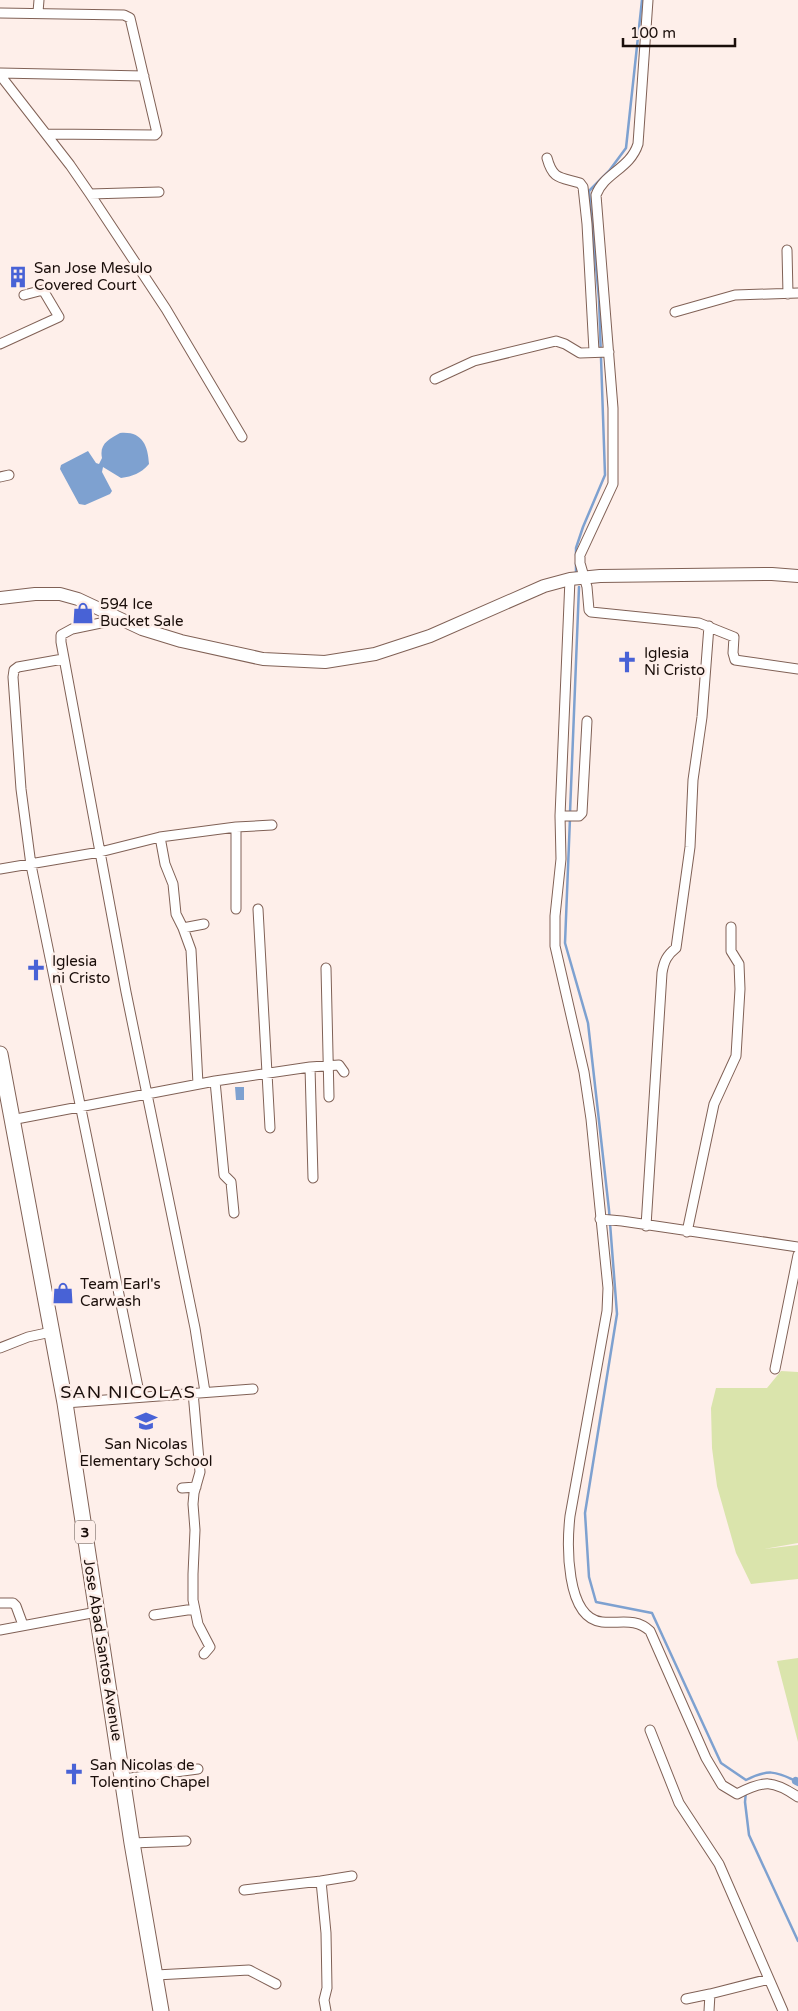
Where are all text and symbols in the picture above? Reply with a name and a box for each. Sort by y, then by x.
scale bar [623,15,736,47]
text: 100 m [630,24,676,42]
place label: San Jose Mesulo Covered Court [34,259,152,294]
building icon: San Jose Mesulo Covered Court [5,264,31,290]
place label: 594 Ice Bucket Sale [100,595,183,630]
shop icon: 594 Ice Bucket Sale [70,600,96,626]
place label: Iglesia Ni Cristo [644,644,705,679]
church icon: Iglesia Ni Cristo [614,649,640,675]
place label: Iglesia ni Cristo [52,952,110,987]
church icon: Iglesia ni Cristo [23,957,49,983]
place label: Team Earl's Carwash [80,1275,161,1310]
shop icon: Team Earl's Carwash [50,1280,76,1306]
district label: SAN NICOLAS [60,1381,196,1403]
school or university icon: San Nicolas Elementary School [133,1408,159,1434]
place label: San Nicolas Elementary School [79,1435,213,1470]
road number: 3 [75,1520,95,1544]
street label: Jose Abad Santos Avenue [80,1558,126,1742]
place label: San Nicolas de Tolentino Chapel [90,1756,210,1791]
church icon: San Nicolas de Tolentino Chapel [61,1761,87,1787]

